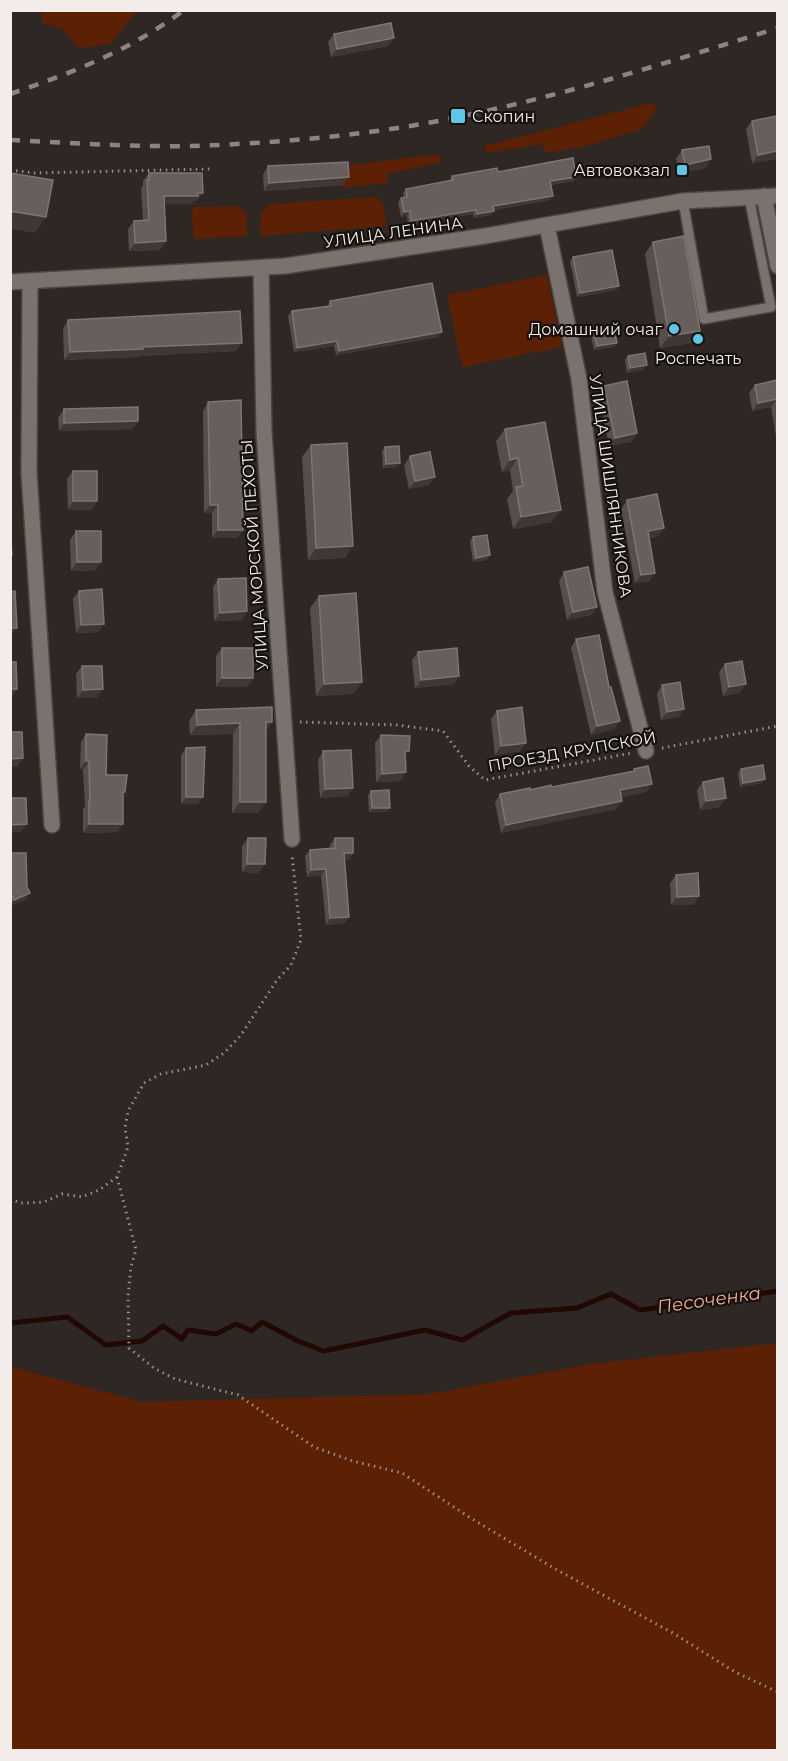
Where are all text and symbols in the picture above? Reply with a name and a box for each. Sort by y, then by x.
marker: Скопин [449,107,467,125]
place label: Скопин [472,107,535,126]
place label: Автовокзал [574,161,670,180]
marker: Автовокзал [675,163,689,177]
street label: УЛИЦА ЛЕНИНА [322,213,464,252]
place label: Домашний очаг [529,320,662,339]
marker: Домашний очаг [667,322,681,336]
marker: Роспечать [691,332,705,346]
place label: Роспечать [655,349,741,368]
street label: УЛИЦА ШИШЛЯННИКОВА [585,373,636,599]
street label: УЛИЦА МОРСКОЙ ПЕХОТЫ [237,439,272,671]
street label: ПРОЕЗД КРУПСКОЙ [486,727,658,776]
water label: Песоченка [656,1282,762,1318]

